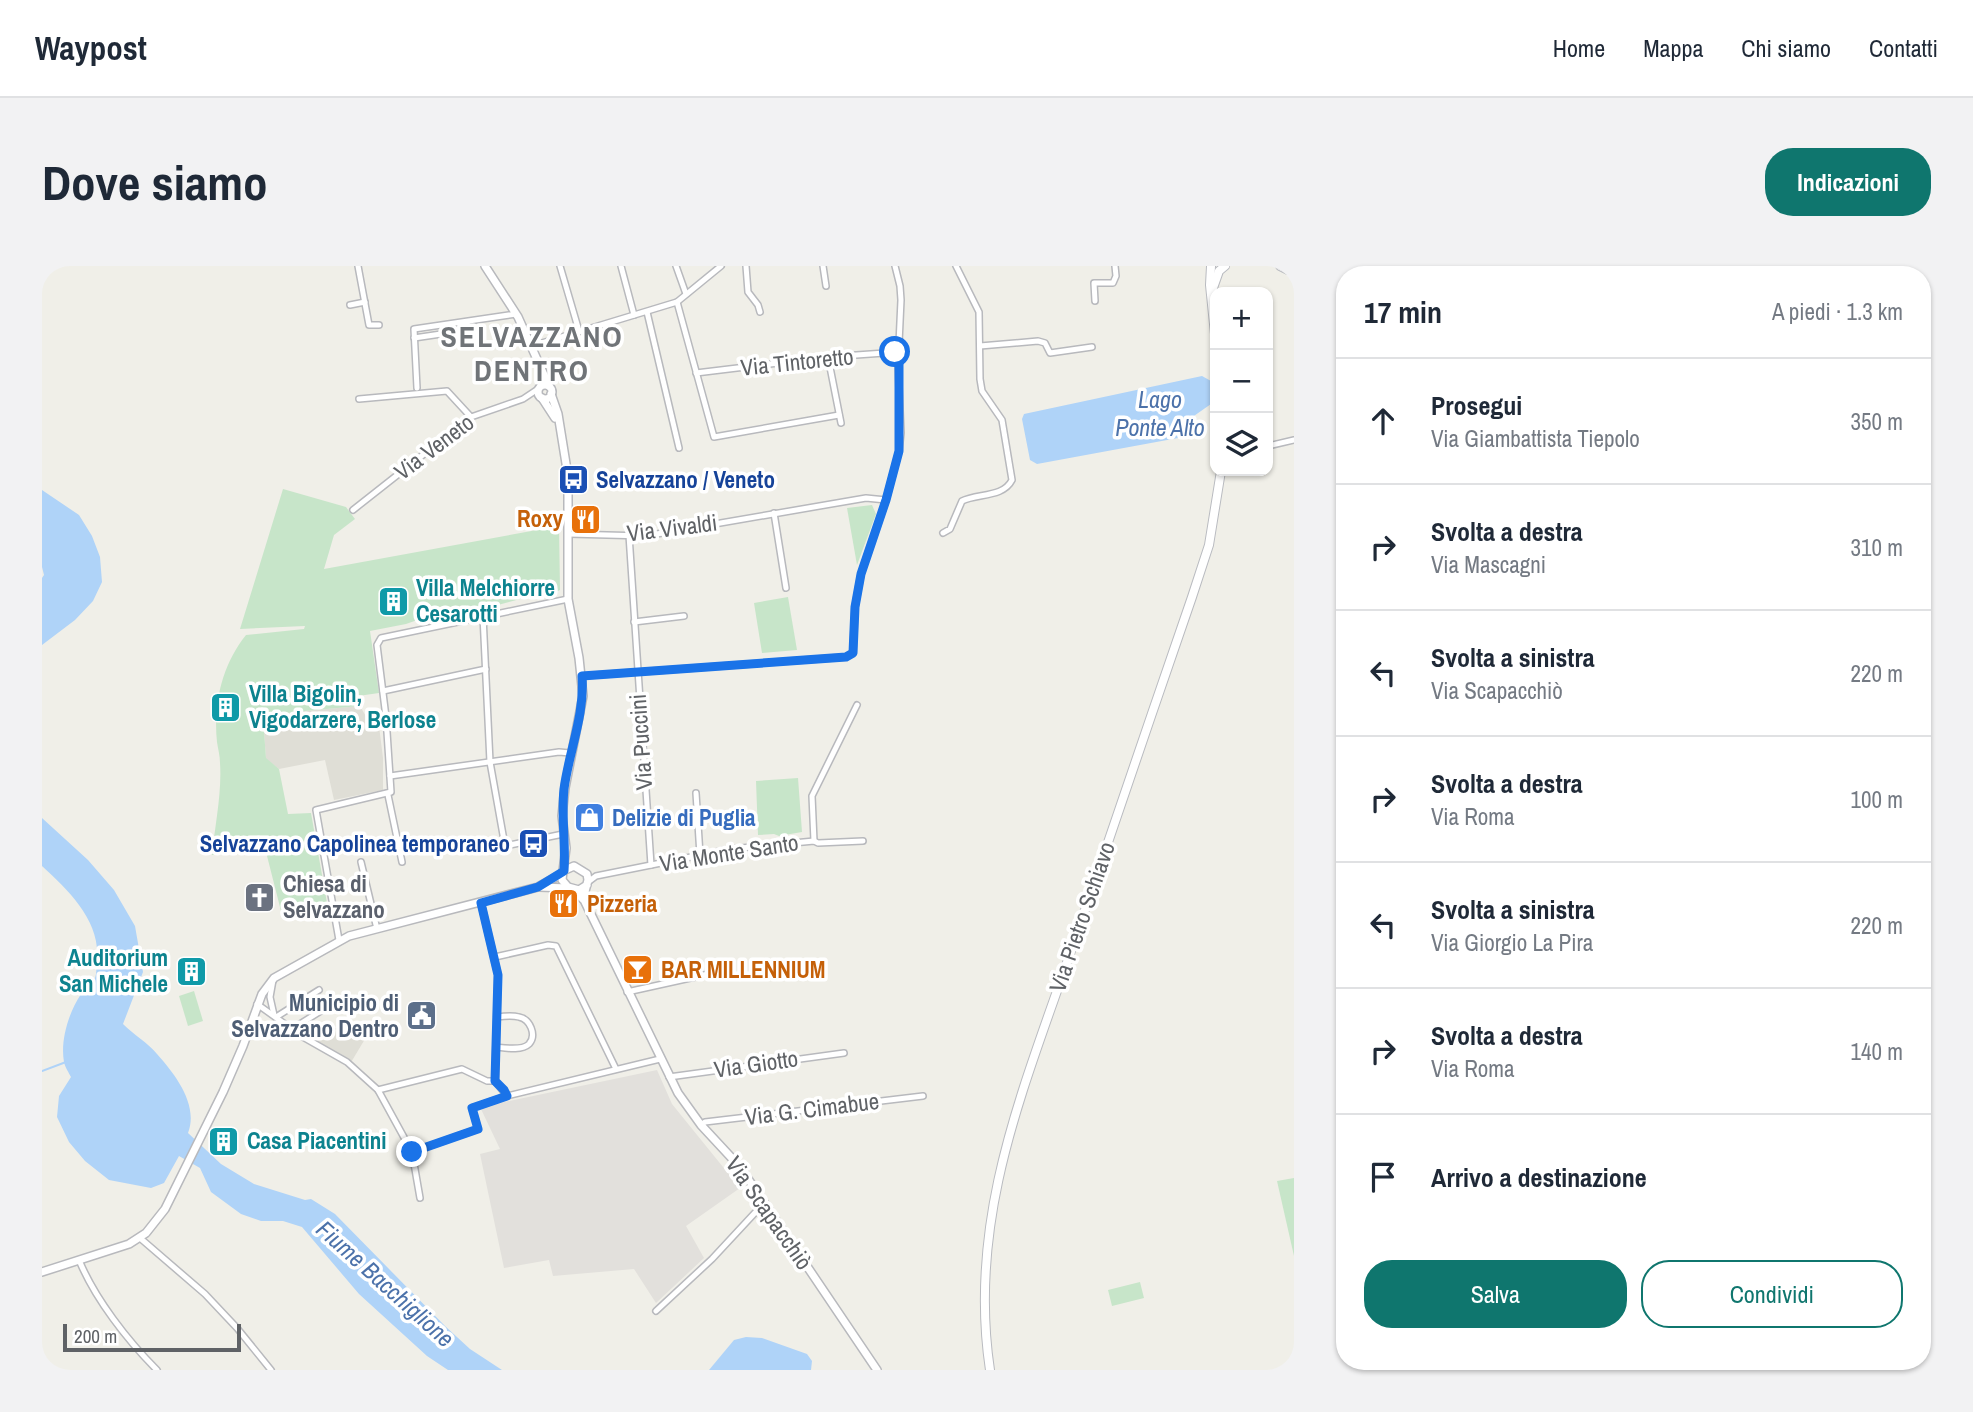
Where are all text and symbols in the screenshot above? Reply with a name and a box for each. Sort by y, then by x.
text: Waypost [35,26,147,70]
text: Home [1553,32,1605,64]
text: Mappa [1643,32,1703,64]
text: Chi siamo [1741,32,1831,64]
text: Contatti [1869,32,1938,64]
button: Indicazioni [1765,148,1931,216]
text: Dove siamo [42,149,268,215]
map controls [1210,287,1273,476]
button: + [1210,287,1273,350]
text: 17 min [1364,292,1442,332]
text: A piedi · 1.3 km [1772,296,1903,327]
district label: SELVAZZANO DENTRO [440,316,624,390]
route start [879,336,910,367]
street label: Via Tintoretto [739,340,855,383]
button: − [1210,350,1273,413]
water label: Lago Ponte Alto [1115,383,1205,443]
text: Prosegui [1431,388,1522,423]
icon: ahead [1364,402,1402,440]
text: 350 m [1851,406,1903,437]
street label: Via Veneto [388,407,480,487]
button: layers [1210,413,1273,476]
text: Via Giambattista Tiepolo [1431,423,1640,454]
bus stop icon: Selvazzano / Veneto [556,463,590,497]
place label: Selvazzano / Veneto [596,464,775,495]
restaurant icon: Roxy [569,502,603,536]
place label: Roxy [517,503,564,534]
street label: Via Vivaldi [625,507,719,548]
text: Svolta a destra [1431,514,1583,549]
icon: right [1364,528,1402,566]
text: 310 m [1851,532,1903,563]
text: Via Mascagni [1431,549,1546,580]
place label: Villa Melchiorre Cesarotti [416,572,555,629]
building icon: Villa Melchiorre Cesarotti [376,584,410,618]
text: Svolta a sinistra [1431,640,1595,675]
icon: left [1364,654,1402,692]
text: 220 m [1851,658,1903,689]
text: Via Scapacchiò [1431,675,1563,706]
place label: Villa Bigolin, Vigodarzere, Berlose [249,678,436,735]
building icon: Villa Bigolin, Vigodarzere, Berlose [209,690,243,724]
street label: Via Puccini [622,693,659,791]
text: Svolta a destra [1431,766,1583,801]
icon: right [1364,780,1402,818]
text: 100 m [1851,784,1903,815]
shop icon: Delizie di Puglia [572,801,606,835]
text: Via Roma [1431,801,1515,832]
place label: Delizie di Puglia [612,802,756,833]
street label: Via Monte Santo [657,826,801,879]
bus stop icon: Selvazzano Capolinea temporaneo [516,827,550,861]
place label: Selvazzano Capolinea temporaneo [200,828,510,859]
street label: Via Pietro Schiavo [1041,838,1122,996]
place label: Chiesa di Selvazzano [283,868,385,925]
church icon: Chiesa di Selvazzano [243,880,277,914]
restaurant icon: Pizzeria [547,887,581,921]
place label: Pizzeria [587,888,658,919]
text: Svolta a sinistra [1431,892,1595,927]
icon: left [1364,906,1402,944]
text: 220 m [1851,910,1903,941]
text: Via Giorgio La Pira [1431,927,1593,958]
place label: Auditorium San Michele [59,942,168,999]
bar icon: BAR MILLENNIUM [621,953,655,987]
building icon: Auditorium San Michele [174,954,208,988]
place label: BAR MILLENNIUM [661,954,825,985]
place label: Municipio di Selvazzano Dentro [231,987,399,1044]
public building icon: Municipio di Selvazzano Dentro [405,999,439,1033]
text: Svolta a destra [1431,1018,1583,1053]
icon: right [1364,1032,1402,1070]
text: 140 m [1851,1036,1903,1067]
street label: Via Giotto [712,1042,800,1085]
text: Via Roma [1431,1053,1515,1084]
street label: Via G. Cimabue [743,1085,881,1132]
building icon: Casa Piacentini [207,1124,241,1158]
place label: Casa Piacentini [247,1125,386,1156]
route end [396,1136,427,1167]
street label: Via Scapacchiò [719,1150,820,1276]
icon: arrive [1364,1158,1402,1196]
text: Arrivo a destinazione [1431,1160,1647,1195]
water label: Fiume Bacchiglione [310,1213,461,1354]
button: Salva [1364,1260,1627,1328]
button: Condividi [1641,1260,1903,1328]
scale bar [63,1321,242,1353]
text: 200 m [74,1323,117,1349]

